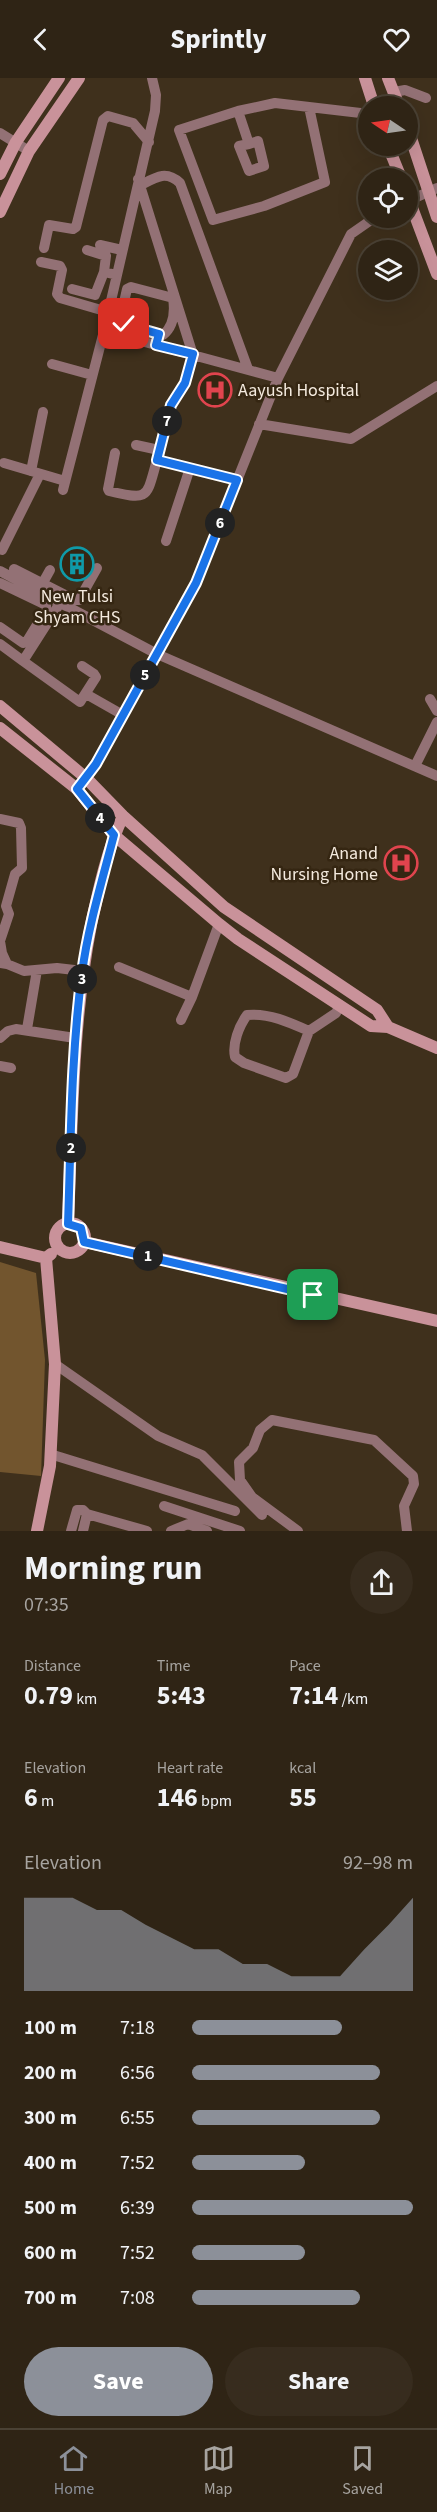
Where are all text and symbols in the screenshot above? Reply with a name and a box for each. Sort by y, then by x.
text: Sprintly [170,20,267,59]
icon: back [24,23,57,56]
icon: heart [380,23,413,56]
north arrow [358,96,418,156]
map controls [358,96,418,300]
button: locate [358,168,418,228]
button: layers [358,240,418,300]
pin [98,298,149,349]
icon: check [107,307,140,340]
hospital icon: Aayush Hospital [197,372,233,408]
place label: Aayush Hospital [238,378,359,403]
pin: 7 [152,406,182,436]
text: 7 [163,410,171,432]
pin: 6 [205,508,235,538]
text: 6 [216,512,224,534]
building icon: New Tulsi Shyam CHS [59,546,95,582]
place label: New Tulsi Shyam CHS [34,584,120,630]
pin: 5 [130,660,160,690]
text: 5 [141,664,149,686]
pin: 4 [85,803,115,833]
text: 4 [96,807,104,829]
place label: Anand Nursing Home [271,841,378,887]
hospital icon: Anand Nursing Home [383,845,419,881]
pin: 3 [67,964,97,994]
text: 3 [78,968,86,990]
pin: 2 [56,1133,86,1163]
text: 2 [67,1137,75,1159]
pin: 1 [133,1241,163,1271]
text: 1 [144,1245,152,1267]
pin [287,1269,338,1320]
icon: arrive [296,1278,329,1311]
text: Morning run [24,1545,202,1592]
button: share [350,1551,413,1614]
text: 07:35 [24,1591,69,1619]
text: Distance [24,1655,81,1677]
text: Time [157,1655,190,1677]
text: Pace [289,1655,321,1677]
text: 0.79 [24,1677,73,1714]
text: 5:43 [157,1677,206,1714]
text: 7:14 [289,1677,338,1714]
text: km [73,1688,97,1710]
text: /km [338,1688,368,1710]
text: Elevation [24,1757,86,1779]
text: Heart rate [157,1757,223,1779]
text: kcal [289,1757,316,1779]
text: 6 [24,1779,38,1816]
text: 146 [157,1779,198,1816]
text: 55 [289,1779,317,1816]
text: m [38,1790,54,1812]
text: bpm [198,1790,232,1812]
text: Elevation [24,1849,102,1877]
text: 92–98 m [343,1849,413,1877]
text: 100 m [24,2014,77,2042]
text: 7:18 [120,2014,155,2042]
text: 200 m [24,2059,77,2087]
text: 6:56 [120,2059,155,2087]
text: 300 m [24,2104,77,2132]
text: 6:55 [120,2104,155,2132]
text: 400 m [24,2149,77,2177]
text: 7:52 [120,2149,155,2177]
text: 500 m [24,2194,77,2222]
text: 6:39 [120,2194,155,2222]
text: 600 m [24,2239,77,2267]
text: 7:52 [120,2239,155,2267]
text: 700 m [24,2284,77,2312]
text: 7:08 [120,2284,155,2312]
button: Save [24,2347,213,2416]
button: Share [225,2347,413,2416]
tab: Home [54,2442,94,2500]
tab: Map [202,2442,235,2500]
tab: Saved [342,2442,383,2500]

